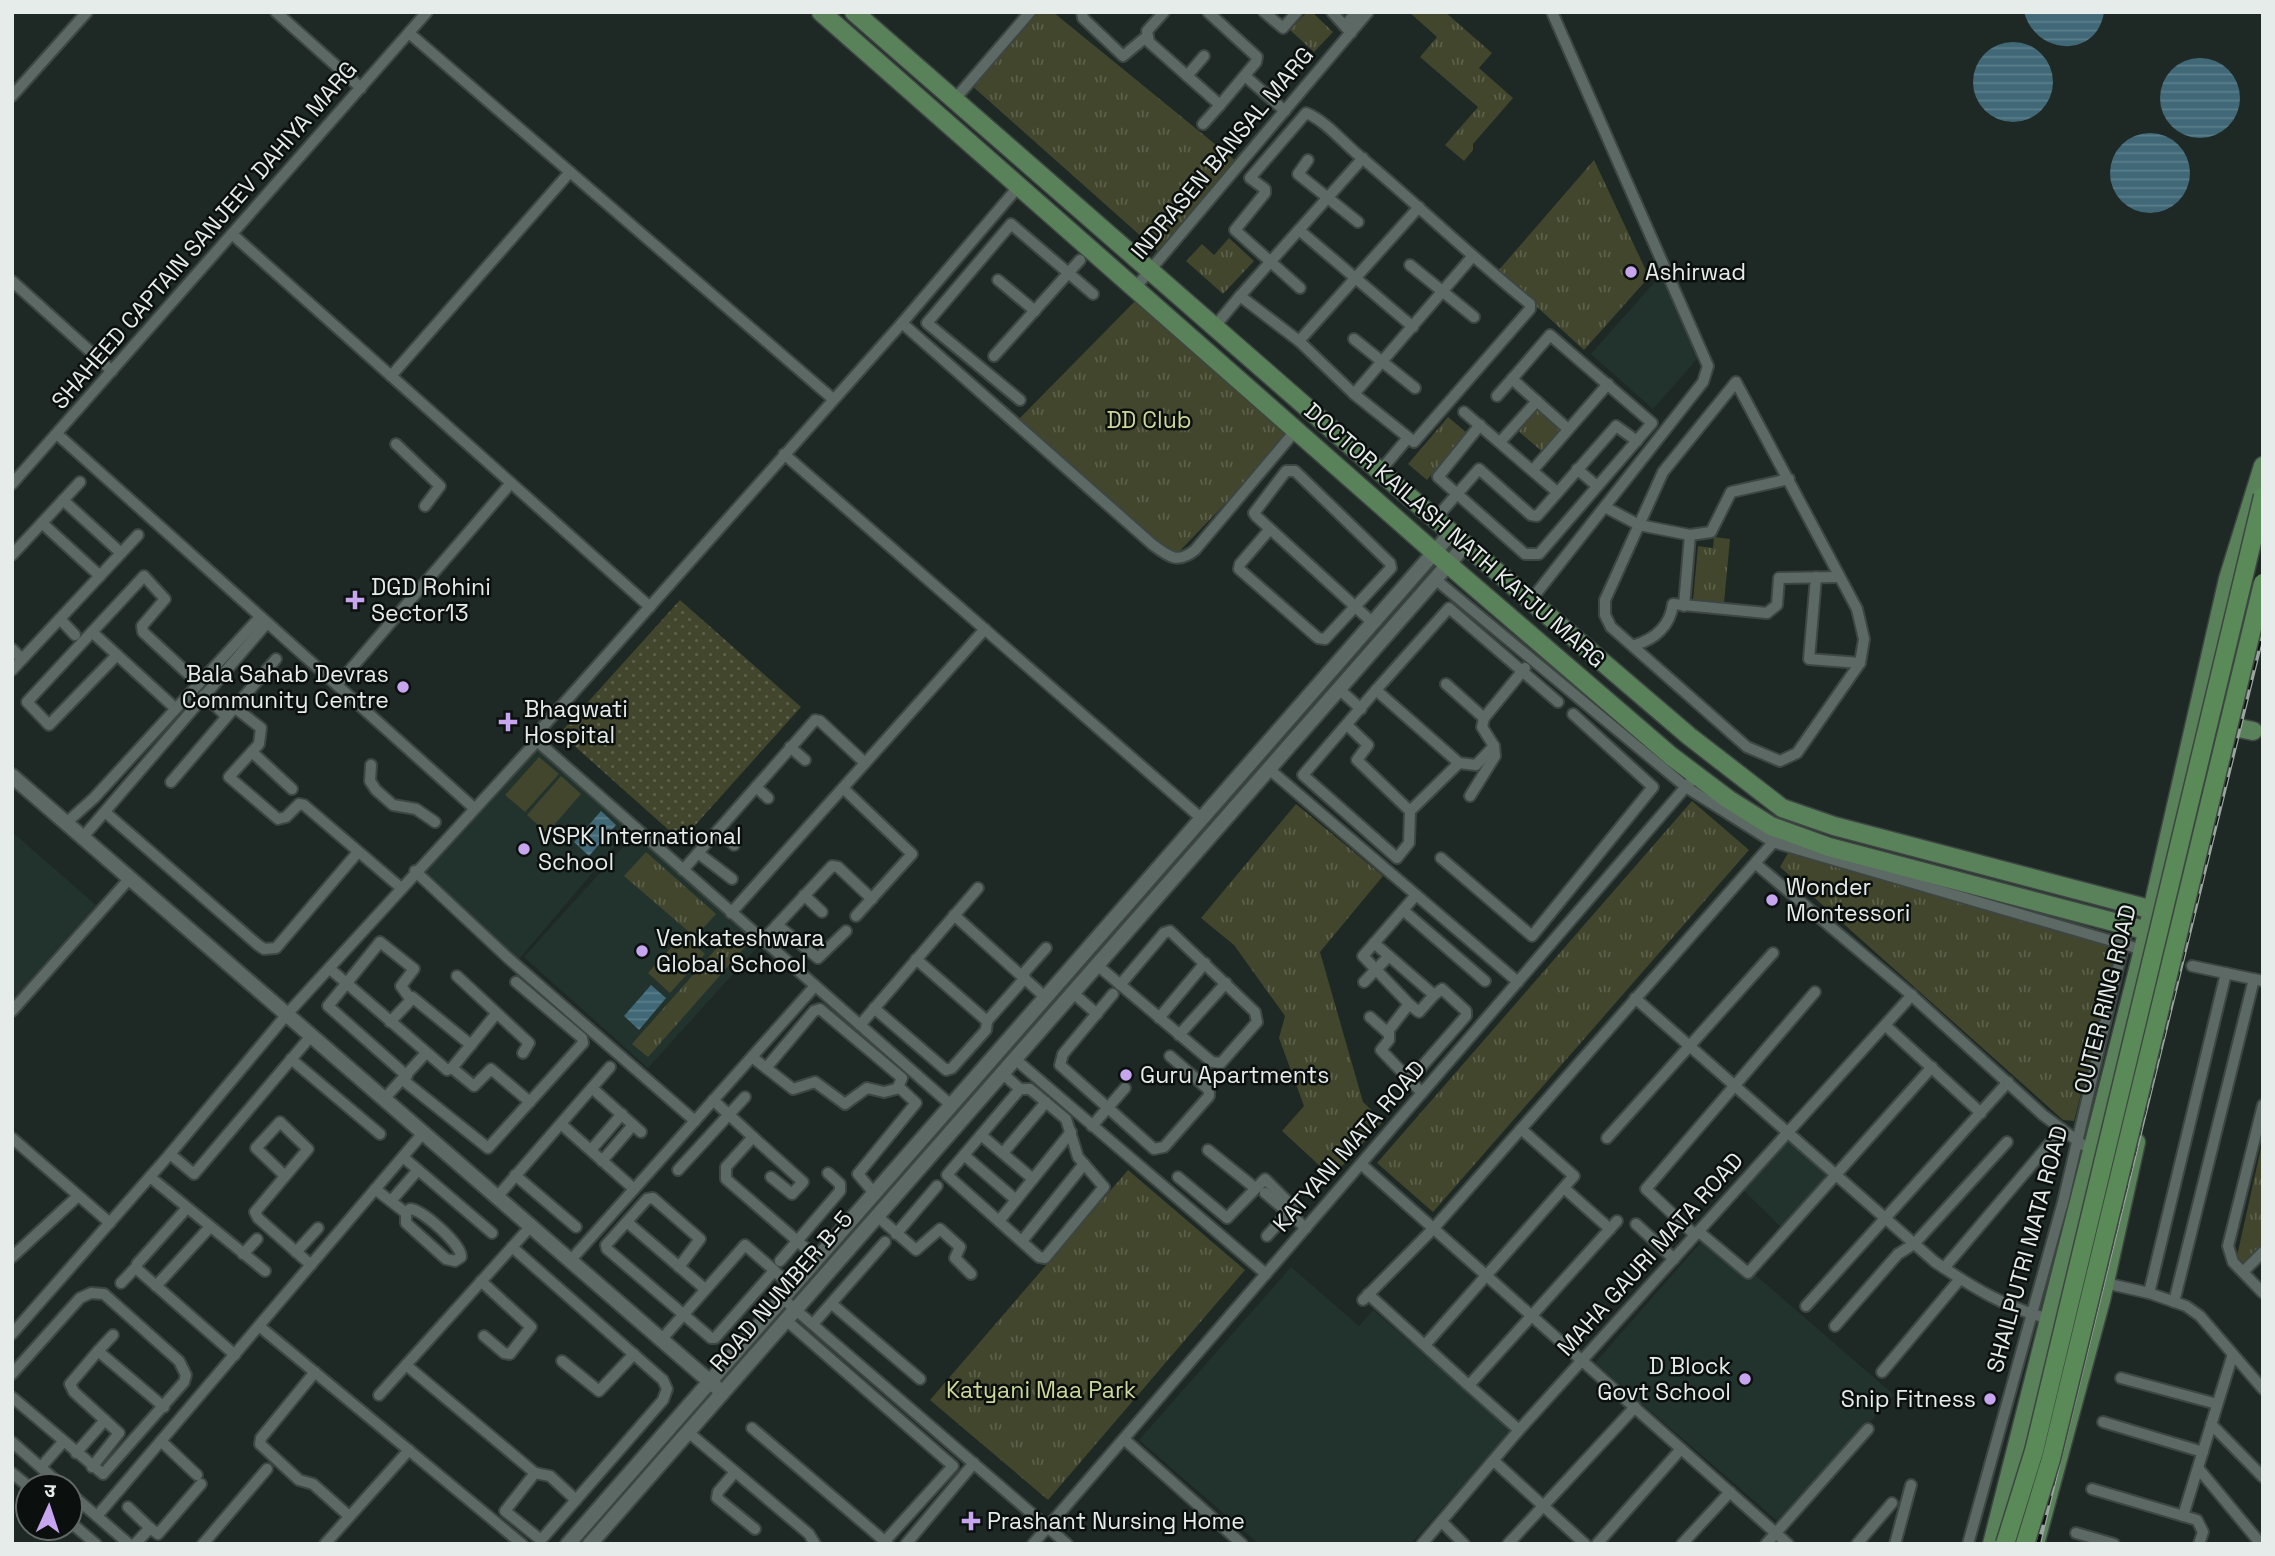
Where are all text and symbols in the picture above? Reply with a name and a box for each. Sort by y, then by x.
street label: INDRASEN BANSAL MARG [1124,40,1320,266]
street label: SHAHEED CAPTAIN SANJEEV DAHIYA MARG [45,55,363,415]
place label: Ashirwad [1645,257,1746,287]
marker: Ashirwad [1623,264,1639,280]
street label: DOCTOR KAILASH NATH KATJU MARG [1298,396,1612,674]
park label: DD Club [1106,405,1192,435]
place label: DGD Rohini Sector13 [371,572,491,628]
marker: DGD Rohini Sector13 [345,590,365,610]
place label: Bala Sahab Devras Community Centre [182,659,389,715]
marker: Bala Sahab Devras Community Centre [395,679,411,695]
place label: Bhagwati Hospital [524,694,628,750]
marker: Bhagwati Hospital [498,712,518,732]
place label: VSPK International School [538,821,742,877]
marker: VSPK International School [516,841,532,857]
place label: Wonder Montessori [1786,872,1910,928]
marker: Wonder Montessori [1764,892,1780,908]
street label: OUTER RING ROAD [2067,901,2143,1097]
place label: Venkateshwara Global School [656,923,825,979]
marker: Venkateshwara Global School [634,943,650,959]
street label: KATYANI MATA ROAD [1266,1054,1432,1238]
place label: Guru Apartments [1140,1060,1329,1090]
marker: Guru Apartments [1118,1067,1134,1083]
street label: SHAILPUTRI MATA ROAD [1980,1122,2074,1376]
street label: MAHA GAURI MATA ROAD [1550,1146,1750,1362]
street label: ROAD NUMBER B-5 [703,1204,859,1378]
place label: D Block Govt School [1597,1351,1731,1407]
marker: D Block Govt School [1737,1371,1753,1387]
park label: Katyani Maa Park [946,1375,1136,1405]
place label: Snip Fitness [1841,1384,1976,1414]
marker: Snip Fitness [1982,1391,1998,1407]
north arrow [14,1472,84,1542]
text: उ [44,1478,57,1503]
place label: Prashant Nursing Home [987,1506,1245,1536]
marker: Prashant Nursing Home [961,1511,981,1531]

